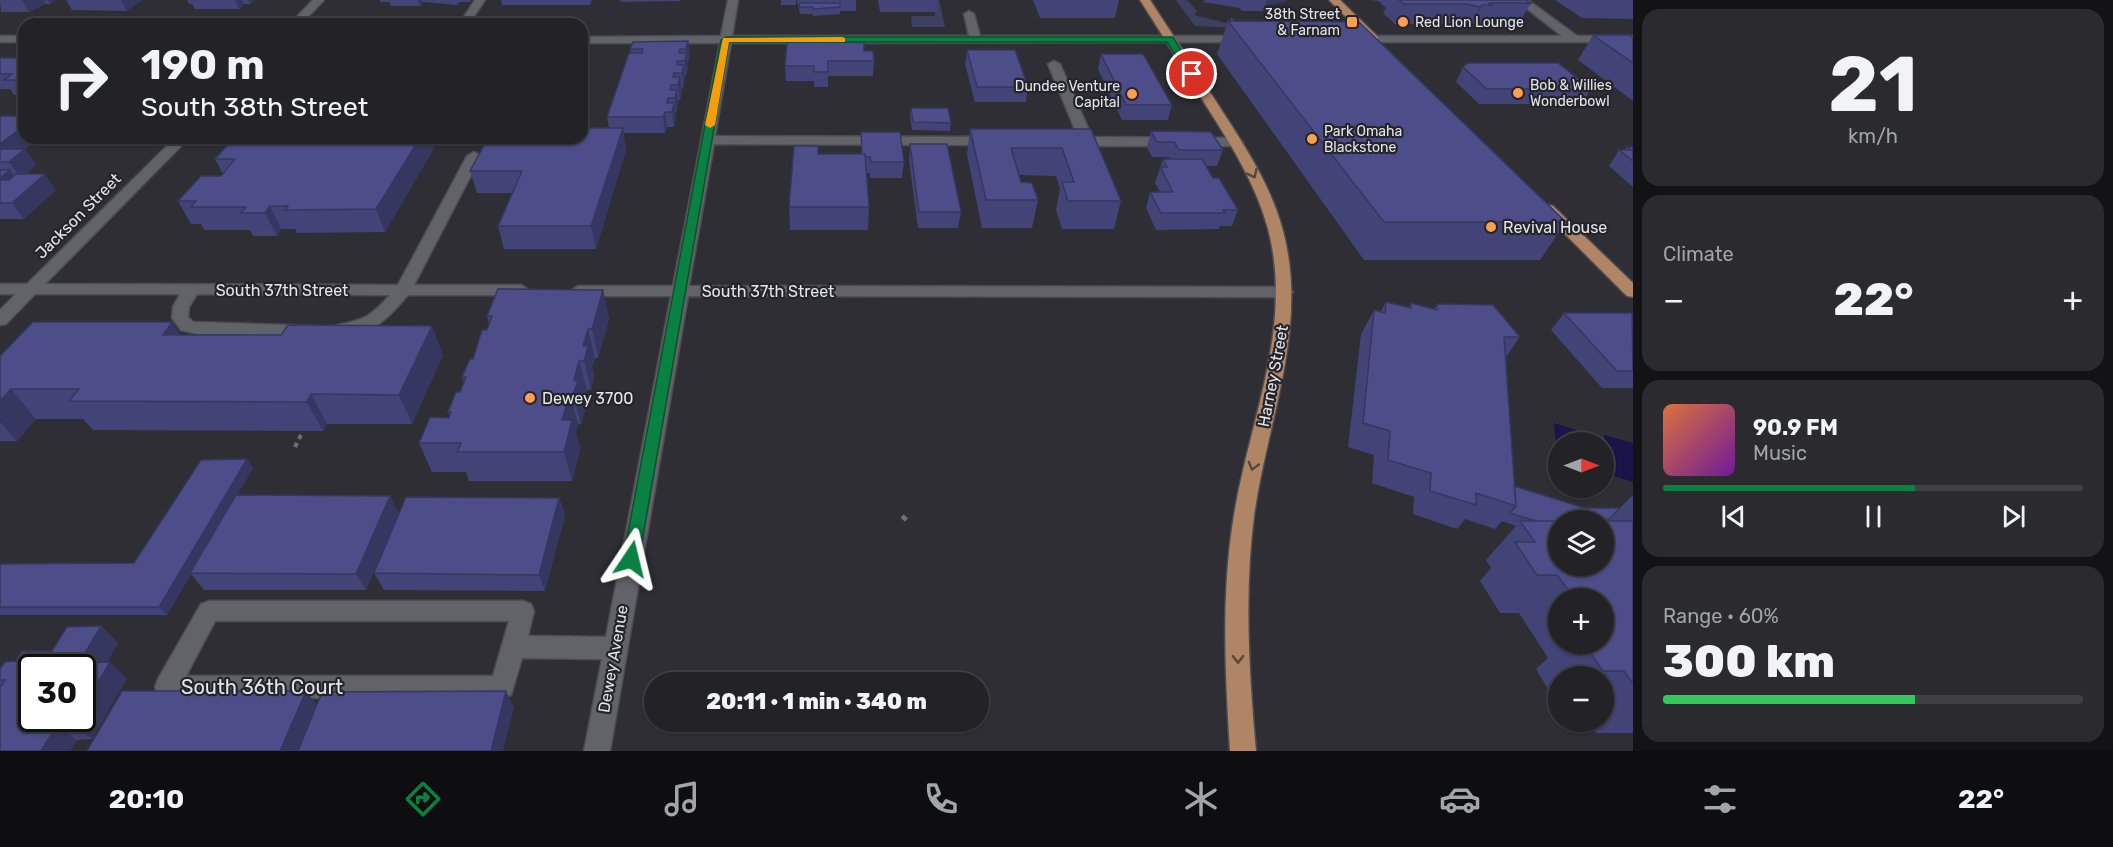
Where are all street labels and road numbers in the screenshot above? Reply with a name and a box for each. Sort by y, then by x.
street label: Jackson Street [31,169,125,263]
street label: South 37th Street [216,281,348,300]
street label: South 37th Street [702,282,834,301]
street label: Harney Street [1254,324,1292,428]
street label: Dewey Avenue [594,604,632,714]
street label: South 36th Court [181,675,343,699]

